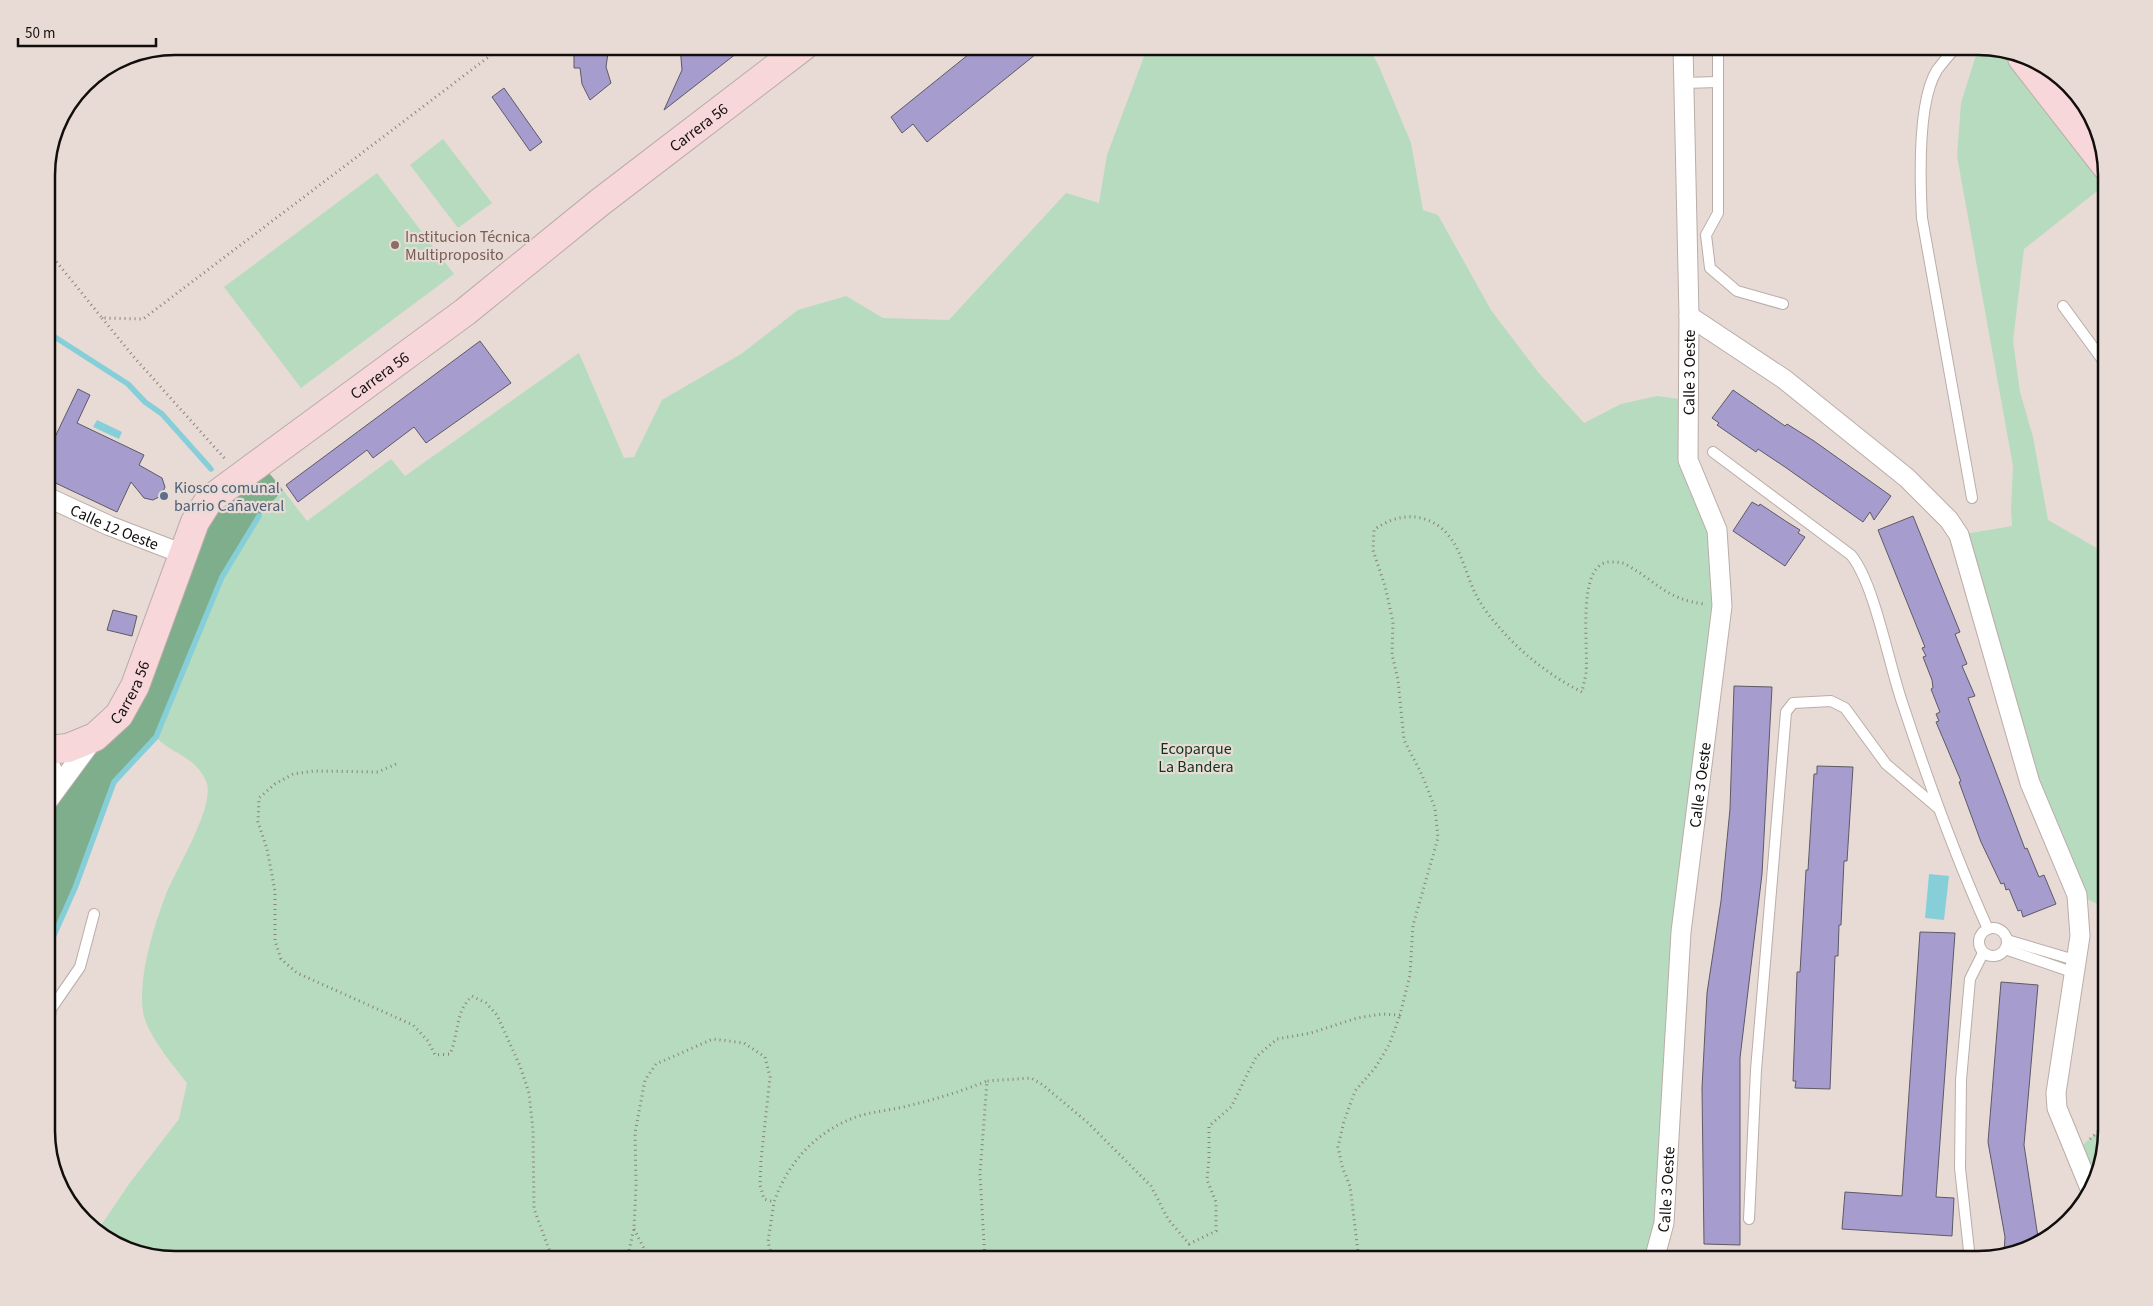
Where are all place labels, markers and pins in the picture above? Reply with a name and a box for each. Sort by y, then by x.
place label: Institucion Técnica Multiproposito [405,226,530,266]
marker: Institucion Técnica Multiproposito [389,239,401,251]
place label: Kiosco comunal barrio Cañaveral [174,477,284,517]
marker: Kiosco comunal barrio Cañaveral [158,490,170,502]

